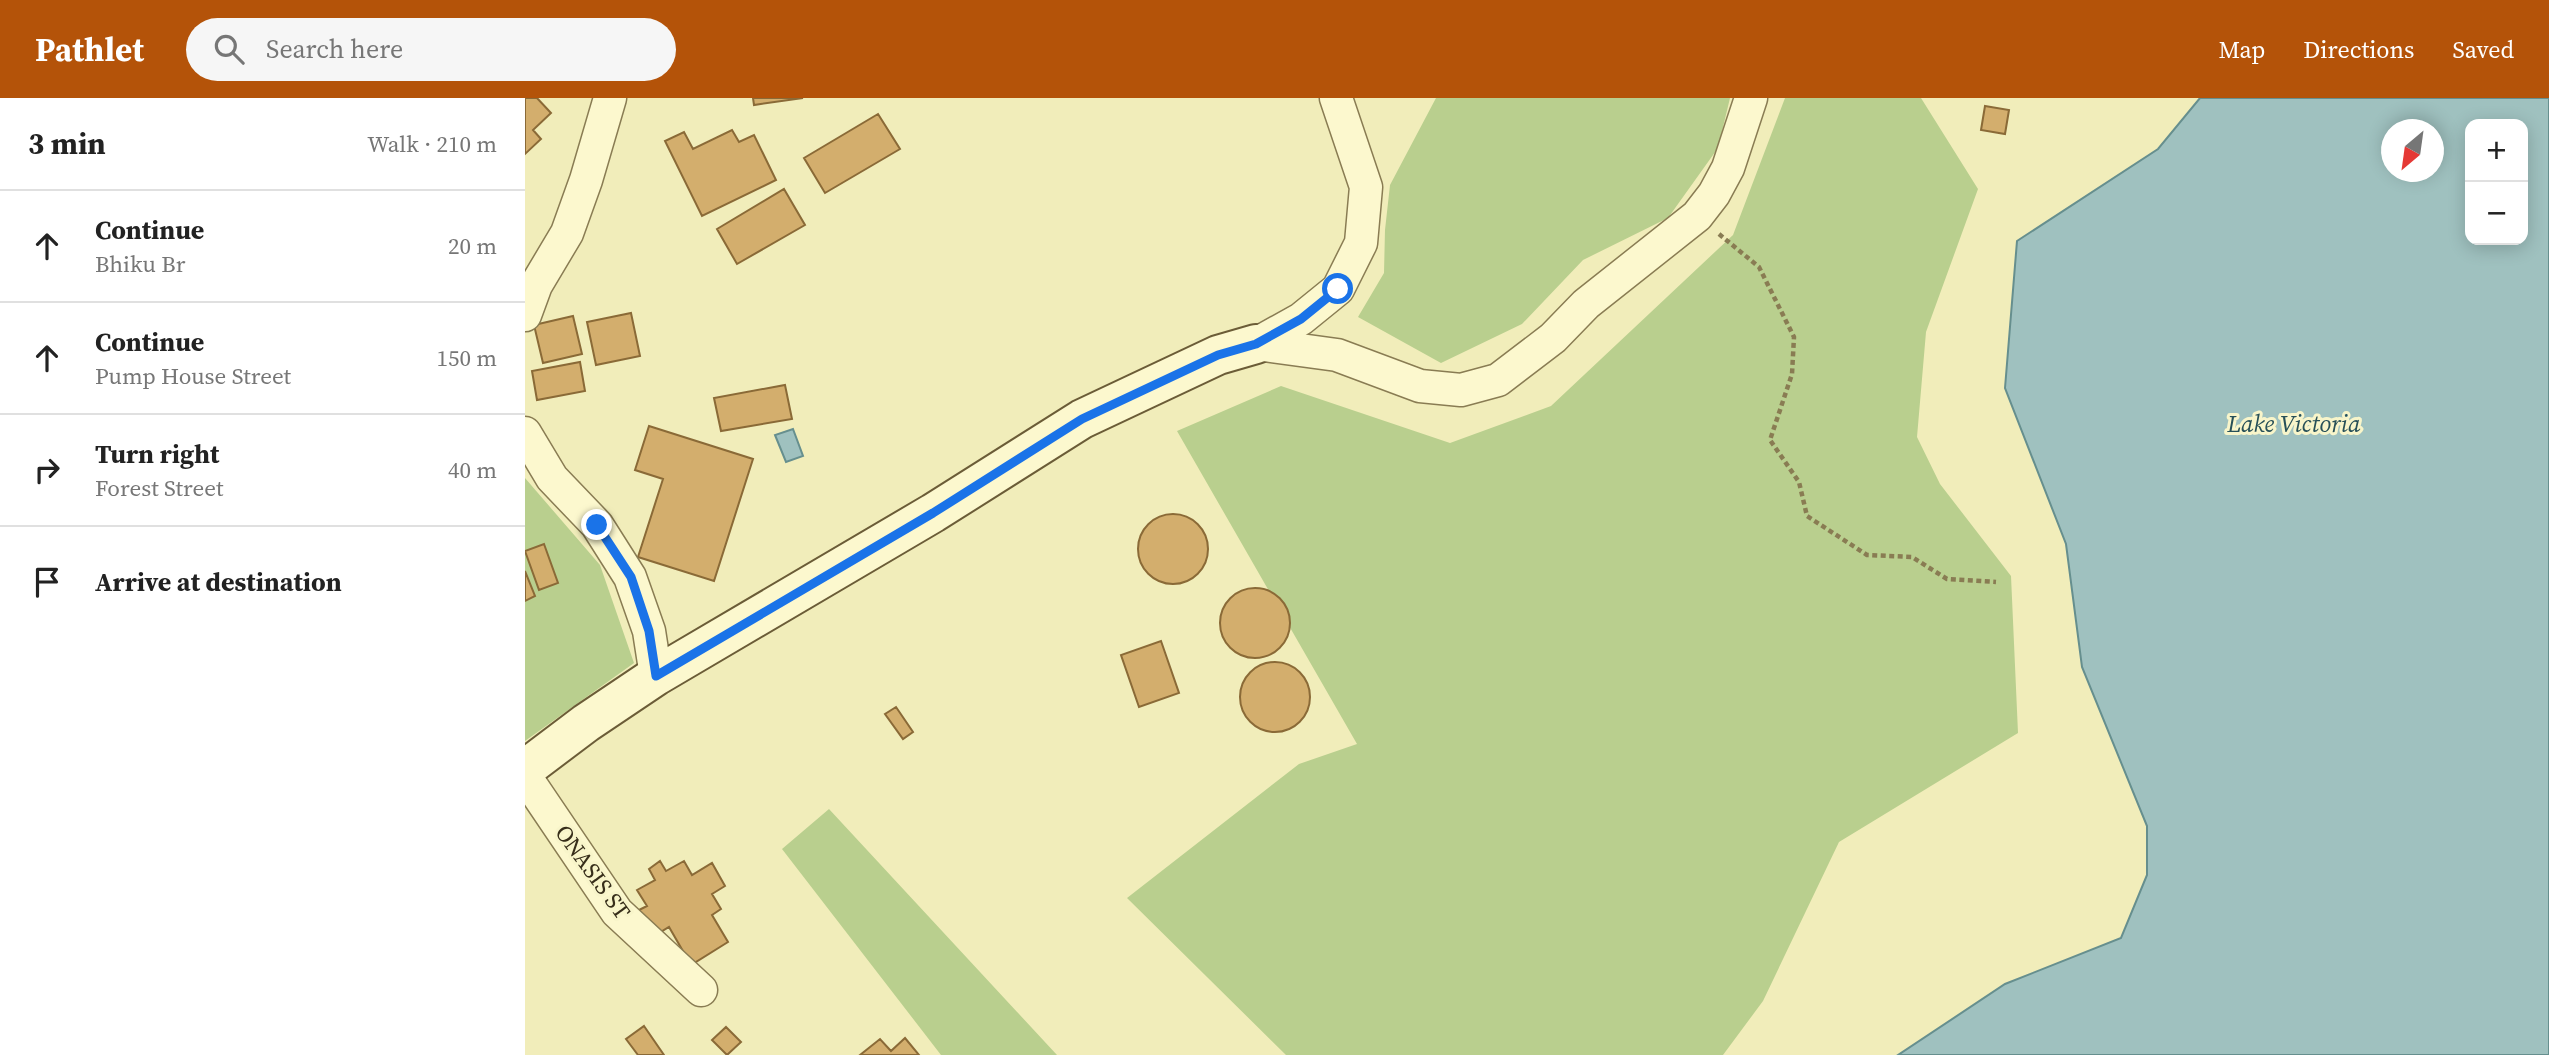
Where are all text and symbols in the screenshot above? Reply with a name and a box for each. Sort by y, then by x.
search box [186,18,676,81]
text: Pathlet [35,27,144,72]
icon: search [210,30,248,68]
text: Search here [266,31,403,67]
text: Map [2218,33,2265,66]
text: Directions [2303,33,2414,66]
text: Saved [2452,33,2514,66]
north arrow [2381,119,2444,182]
map controls [2465,119,2528,245]
button: + [2465,119,2528,182]
text: 3 min [28,123,106,164]
text: Walk · 210 m [367,128,497,160]
button: − [2465,182,2528,245]
text: Continue [95,212,204,248]
icon: ahead [28,227,66,265]
text: 20 m [448,230,497,262]
text: Bhiku Br [95,248,185,280]
route start [1322,273,1353,304]
text: Continue [95,324,204,360]
icon: ahead [28,339,66,377]
text: 150 m [436,342,497,374]
text: Pump House Street [95,360,291,392]
water label: Lake Victoria [2226,407,2361,440]
text: Turn right [95,436,219,472]
icon: right [28,451,66,489]
text: 40 m [448,454,497,486]
text: Forest Street [95,472,224,504]
route end [581,509,612,540]
icon: arrive [28,563,66,601]
text: Arrive at destination [95,564,342,600]
street label: ONASIS ST [548,818,638,926]

